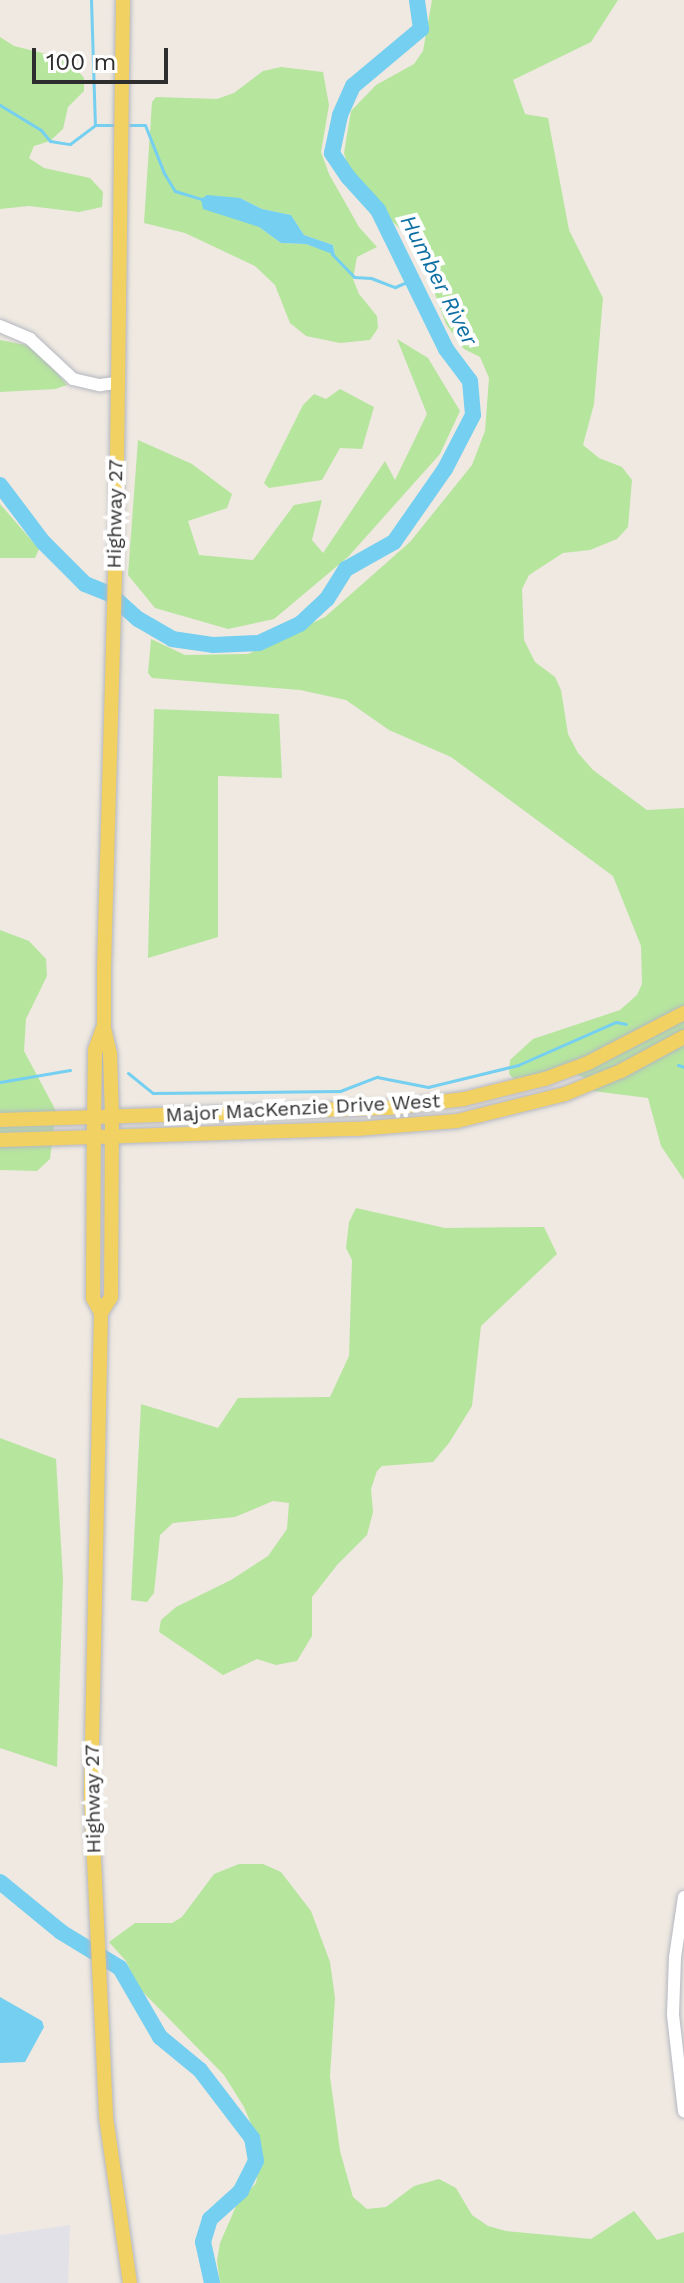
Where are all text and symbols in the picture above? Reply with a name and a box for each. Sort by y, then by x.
scale bar [36,32,172,82]
text: 100 m [46,48,116,76]
water label: Humber River [395,210,483,350]
street label: Highway 27 [102,459,128,569]
street label: Major MacKenzie Drive West [164,1089,442,1127]
street label: Highway 27 [80,1744,106,1854]

